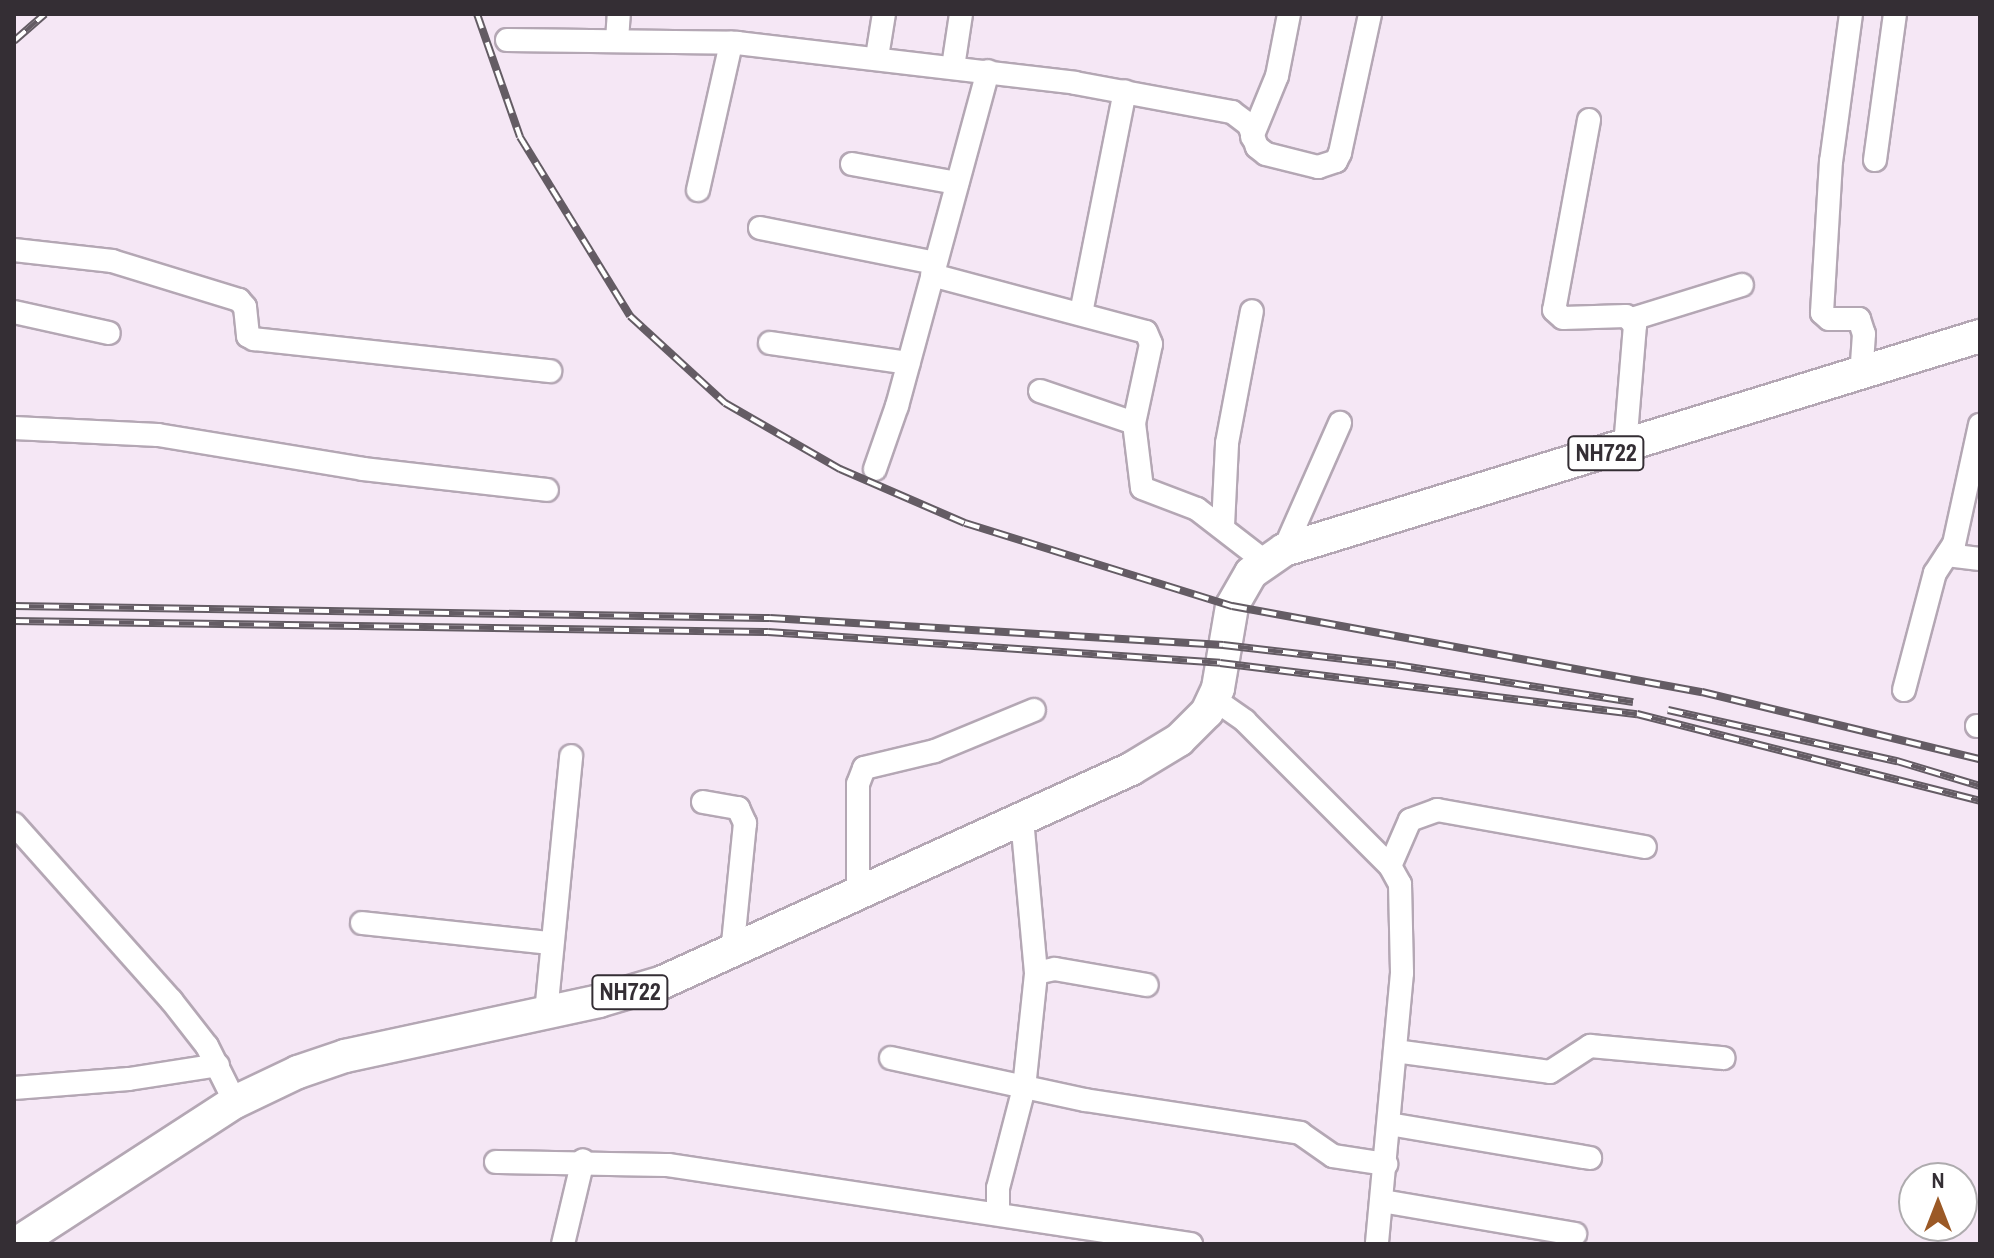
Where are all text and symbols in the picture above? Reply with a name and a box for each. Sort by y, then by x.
road number: NH722 [1566,433,1646,473]
road number: NH722 [590,972,670,1012]
north arrow [1898,1162,1978,1242]
text: N [1931,1165,1945,1195]

